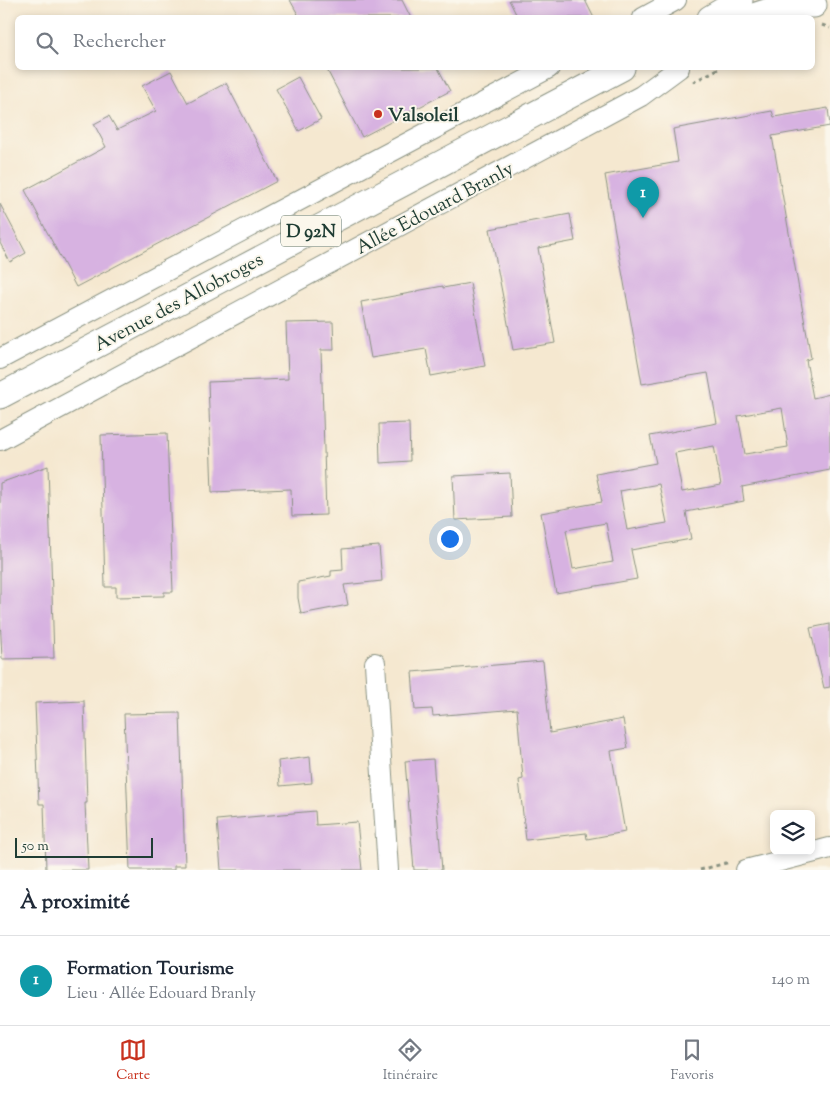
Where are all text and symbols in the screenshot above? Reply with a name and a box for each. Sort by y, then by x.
search box [15,15,815,70]
icon: search [33,29,61,57]
text: Rechercher [73,29,166,56]
place label: Valsoleil [388,103,459,130]
marker: Valsoleil [372,108,384,120]
street label: Allée Edouard Branly [352,156,519,262]
pin: 1 [627,177,659,218]
road number: D 92N [281,216,341,247]
street label: Avenue des Allobroges [90,247,268,359]
your location [437,526,463,552]
map controls [770,810,815,855]
button: layers [770,810,815,855]
scale bar [15,835,152,858]
text: 50 m [22,837,49,857]
text: À proximité [20,888,130,918]
text: Formation Tourisme [67,956,234,983]
text: 1 [33,969,39,992]
text: 140 m [772,969,810,992]
text: Lieu · Allée Edouard Branly [67,983,256,1006]
tab: Carte [116,1036,150,1086]
tab: Itinéraire [383,1036,438,1086]
tab: Favoris [671,1036,714,1086]

